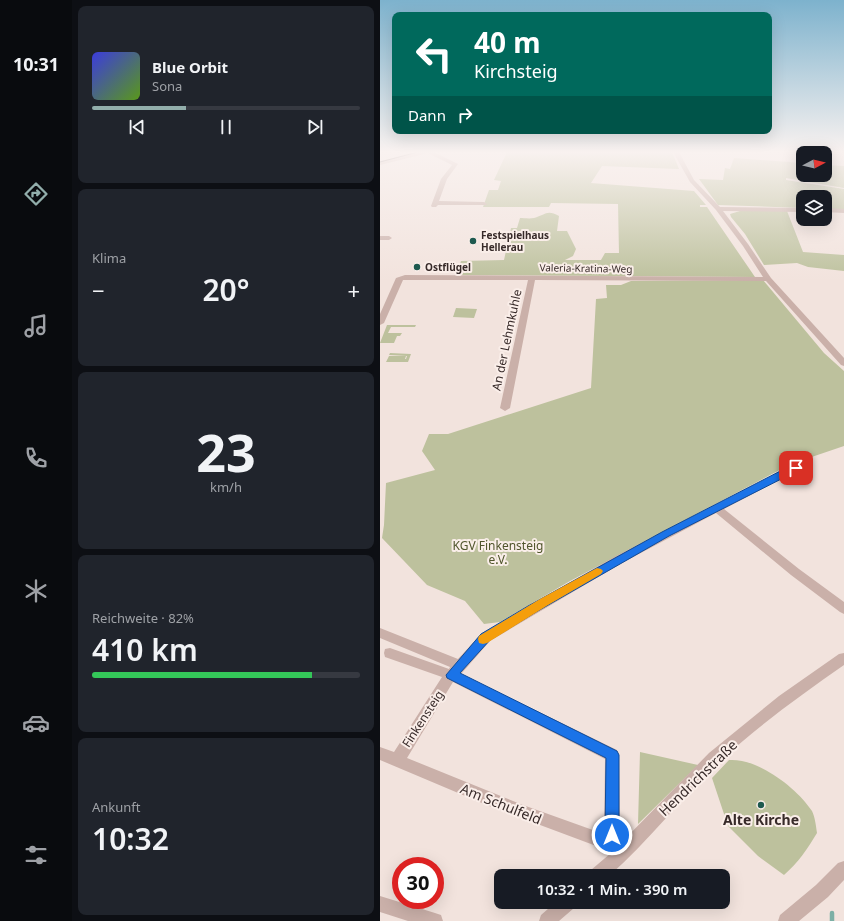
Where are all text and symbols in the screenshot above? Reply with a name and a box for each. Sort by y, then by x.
text: 40 m [474,23,541,61]
icon: left [408,28,460,80]
text: 10:31 [13,52,59,76]
text: Blue Orbit [152,57,228,77]
text: Kirchsteig [474,59,558,83]
text: Sona [152,77,182,95]
icon: right [454,104,476,126]
text: Dann [408,105,446,125]
icon: previous [126,116,148,138]
icon: pause [215,116,237,138]
icon: next [304,116,326,138]
north arrow [796,146,832,182]
map controls [796,146,832,226]
icon: directions [22,180,50,208]
button: layers [796,190,832,226]
place label: Festspielhaus Hellerau [481,228,549,254]
marker: Festspielhaus Hellerau [468,236,478,246]
text: Klima [92,249,126,267]
place label: Ostflügel [425,260,471,274]
street label: Valeria-Kratina-Weg [539,260,633,276]
marker: Ostflügel [412,262,422,272]
text: 20° [202,269,250,310]
text: − [92,275,105,305]
text: + [347,275,360,305]
street label: An der Lehmkuhle [487,287,526,392]
icon: music [22,312,50,340]
text: 23 [196,416,256,487]
icon: phone [22,444,50,472]
pin [779,451,813,485]
icon: arrive [785,457,807,479]
text: km/h [210,478,242,496]
park label: KGV Finkensteig e.V. [453,537,543,568]
icon: climate [22,577,50,605]
text: Reichweite · 82% [92,609,194,627]
text: 410 km [92,629,198,670]
street label: Finkensteig [398,687,447,750]
icon: car [22,709,50,737]
street label: Hendrichstraße [654,735,741,820]
street label: Am Schulfeld [458,779,545,828]
text: Ankunft [92,798,141,816]
marker: Alte Kirche [756,800,766,810]
place label: Alte Kirche [723,810,799,829]
position arrow [591,814,633,856]
text: 10:32 [92,818,169,859]
icon: filters [22,841,50,869]
speed limit sign: 30 [392,857,444,909]
text: 10:32 · 1 Min. · 390 m [537,879,687,899]

